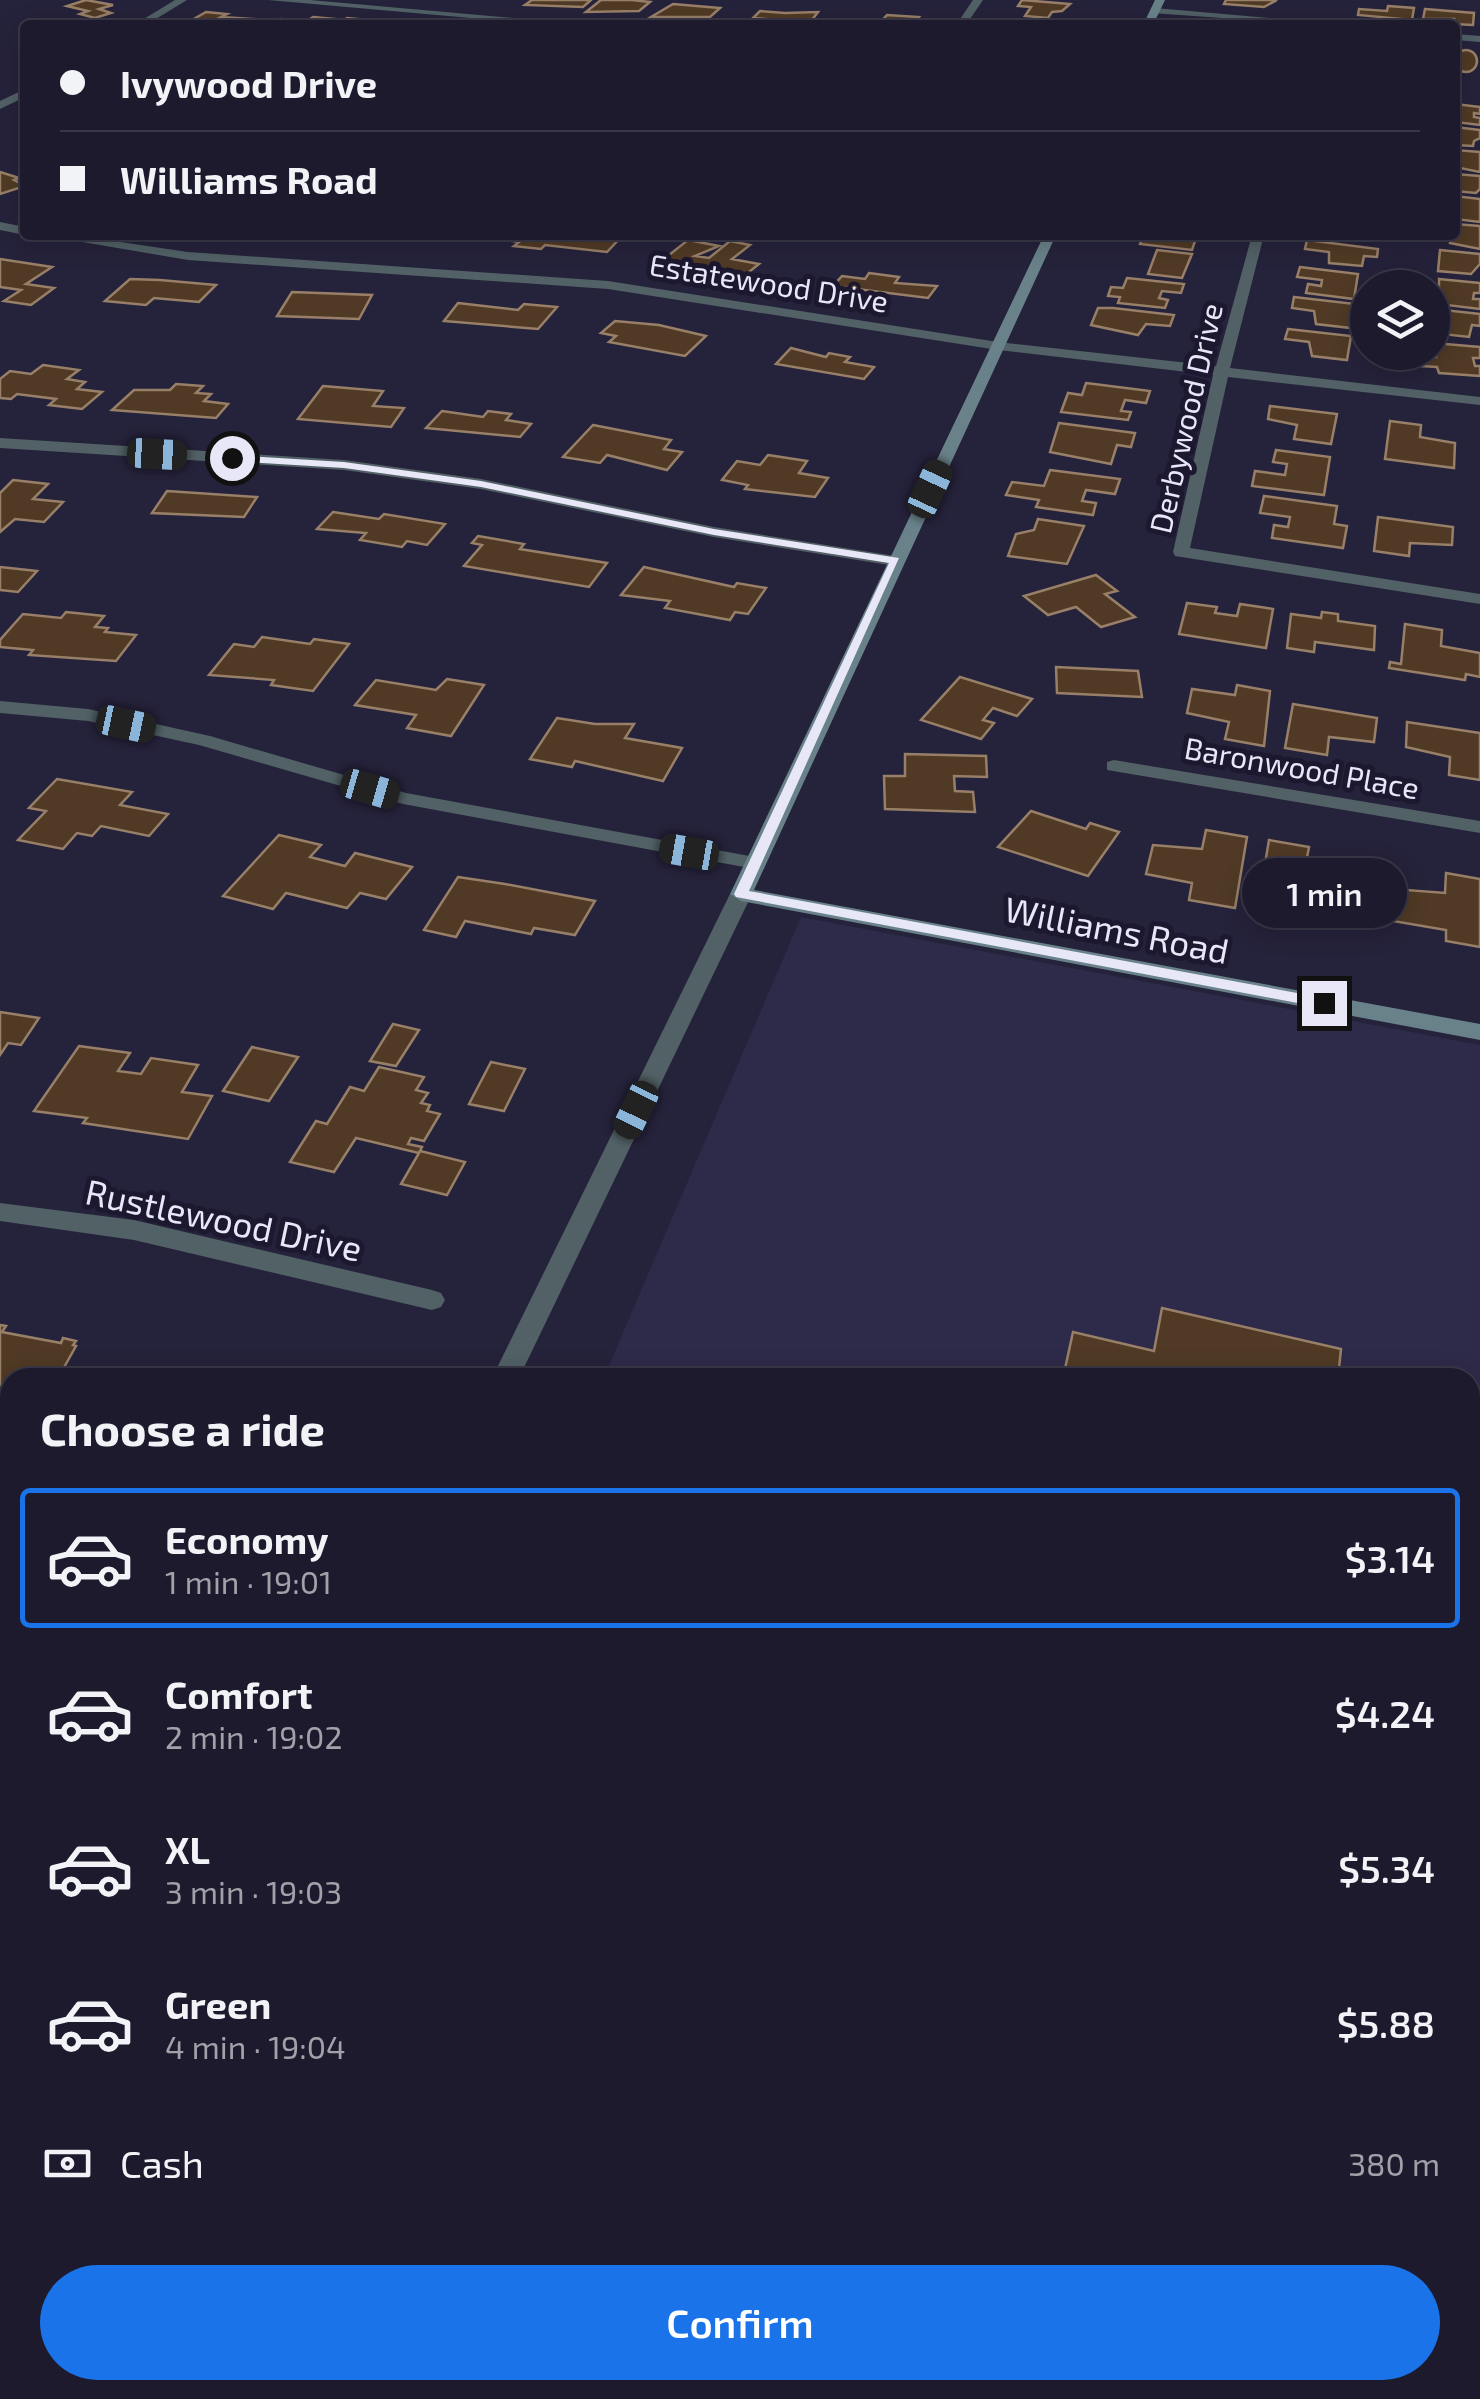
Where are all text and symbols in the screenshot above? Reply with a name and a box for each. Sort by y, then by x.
text: Ivywood Drive [120,60,377,106]
text: Williams Road [120,156,378,202]
street label: Estatewood Drive [647,245,891,319]
map controls [1350,270,1450,370]
button: layers [1350,270,1450,370]
street label: Derbywood Drive [1141,300,1229,536]
route start [210,436,255,481]
car [126,437,188,471]
car [904,455,956,523]
car [94,703,158,745]
street label: Baronwood Place [1182,729,1422,805]
car [337,766,403,812]
car [657,832,721,872]
callout: 1 min [1242,858,1406,928]
text: 1 min [1287,874,1362,912]
street label: Williams Road [1001,887,1233,971]
route end [1302,981,1347,1026]
car [609,1076,663,1144]
street label: Rustlewood Drive [82,1169,366,1269]
text: Choose a ride [40,1401,325,1455]
icon: car [45,1513,135,1603]
text: Economy [165,1516,329,1562]
text: $3.14 [1345,1535,1435,1581]
text: 1 min · 19:01 [165,1562,332,1600]
icon: car [45,1668,135,1758]
text: Comfort [165,1671,313,1717]
text: $4.24 [1335,1690,1435,1736]
text: 2 min · 19:02 [165,1717,342,1755]
icon: car [45,1823,135,1913]
text: XL [165,1826,210,1872]
text: $5.34 [1338,1845,1435,1891]
text: 3 min · 19:03 [165,1872,342,1910]
icon: car [45,1978,135,2068]
text: Green [165,1981,271,2027]
text: $5.88 [1337,2000,1435,2046]
text: 4 min · 19:04 [165,2027,346,2065]
icon: cash [40,2136,95,2191]
text: Cash [120,2140,204,2186]
text: 380 m [1348,2144,1440,2182]
button: Confirm [40,2265,1440,2380]

